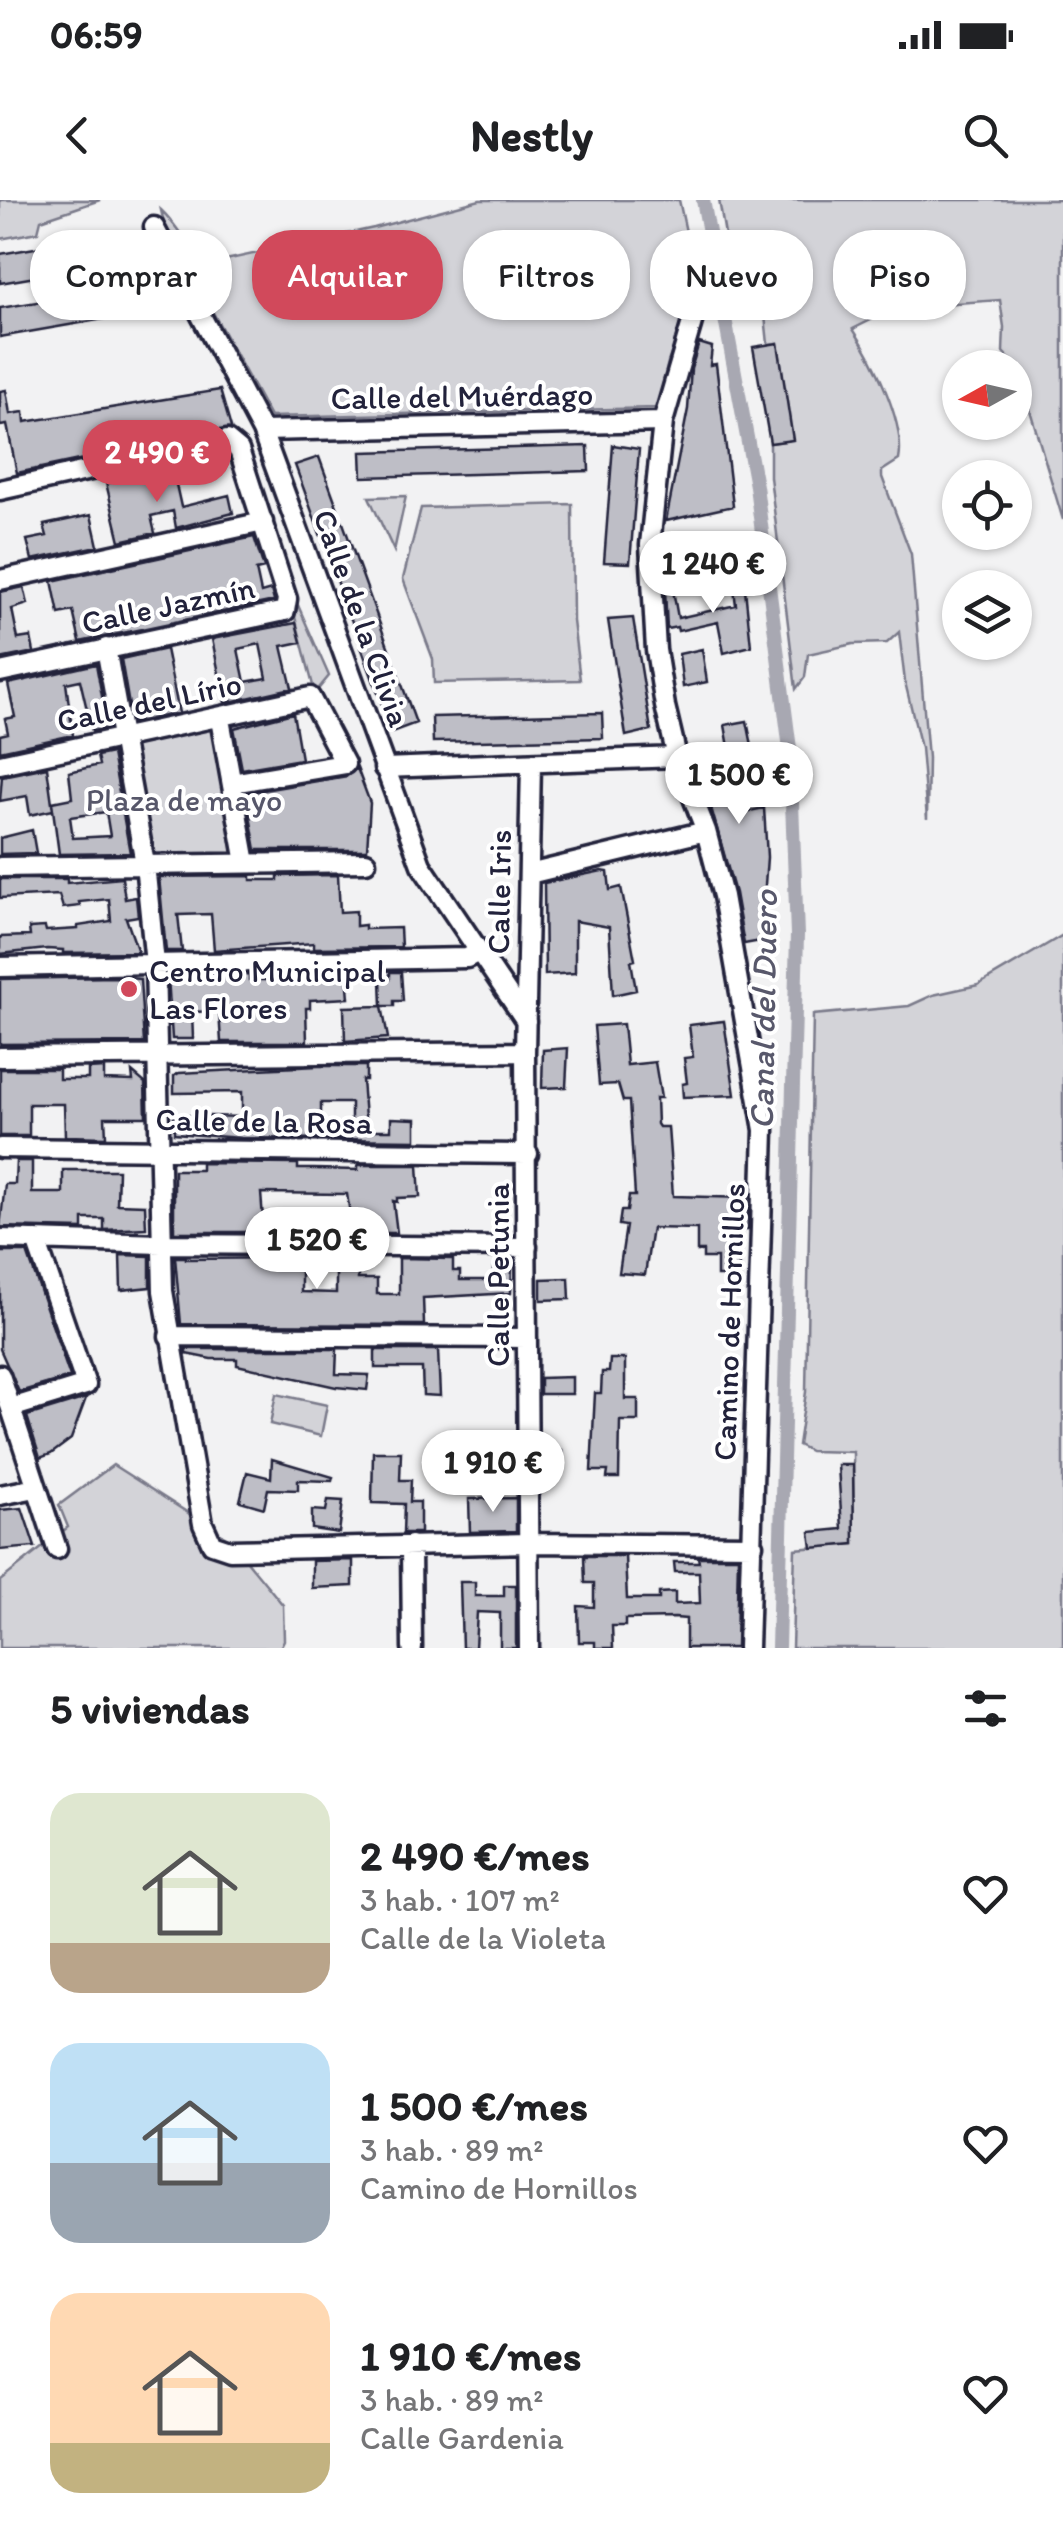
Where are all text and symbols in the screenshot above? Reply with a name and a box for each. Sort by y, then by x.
text: 06:59 [50,12,143,58]
icon: back [50,108,105,163]
text: Nestly [470,108,593,162]
icon: search [958,108,1013,163]
chip: Comprar [30,230,232,320]
chip: Alquilar [252,230,443,320]
chip: Filtros [463,230,630,320]
chip: Nuevo [650,230,813,320]
chip: Piso [833,230,966,320]
north arrow [942,350,1032,440]
map controls [942,350,1032,660]
street label: Calle del Muérdago [330,375,594,417]
pin: 2 490 € [65,420,249,505]
text: 2 490 € [104,433,210,471]
button: locate [942,460,1032,550]
street label: Calle de la Clivia [305,504,419,732]
pin: 1 240 € [621,531,805,616]
text: 1 240 € [661,544,765,582]
street label: Calle Jazmín [78,568,258,642]
button: layers [942,570,1032,660]
street label: Calle del Lírio [53,664,245,740]
pin: 1 500 € [647,742,831,827]
text: 1 500 € [687,755,791,793]
park label: Plaza de mayo [86,781,282,819]
street label: Calle Iris [479,829,519,955]
water label: Canal del Duero [740,889,786,1130]
place label: Centro Municipal Las Flores [149,952,386,1027]
marker: Centro Municipal Las Flores [118,978,140,1000]
street label: Calle de la Rosa [155,1100,373,1142]
street label: Calle Petunia [479,1183,517,1367]
street label: Camino de Hornillos [705,1183,753,1461]
pin: 1 520 € [225,1207,409,1292]
text: 1 520 € [267,1220,367,1258]
pin: 1 910 € [401,1430,585,1515]
text: 1 910 € [444,1443,542,1481]
icon: filters [958,1681,1013,1736]
text: 5 viviendas [50,1683,250,1734]
text: 2 490 €/mes [360,1830,590,1881]
icon: home [130,1833,250,1953]
icon: heart [958,1866,1013,1921]
text: 3 hab. · 107 m² [360,1881,560,1919]
text: Calle de la Violeta [360,1919,606,1957]
text: 1 500 €/mes [360,2080,588,2131]
icon: home [130,2083,250,2203]
icon: heart [958,2116,1013,2171]
text: 3 hab. · 89 m² [360,2131,544,2169]
text: Camino de Hornillos [360,2169,638,2207]
text: 1 910 €/mes [360,2330,581,2381]
icon: home [130,2333,250,2453]
icon: heart [958,2366,1013,2421]
text: 3 hab. · 89 m² [360,2381,544,2419]
text: Calle Gardenia [360,2419,564,2457]

